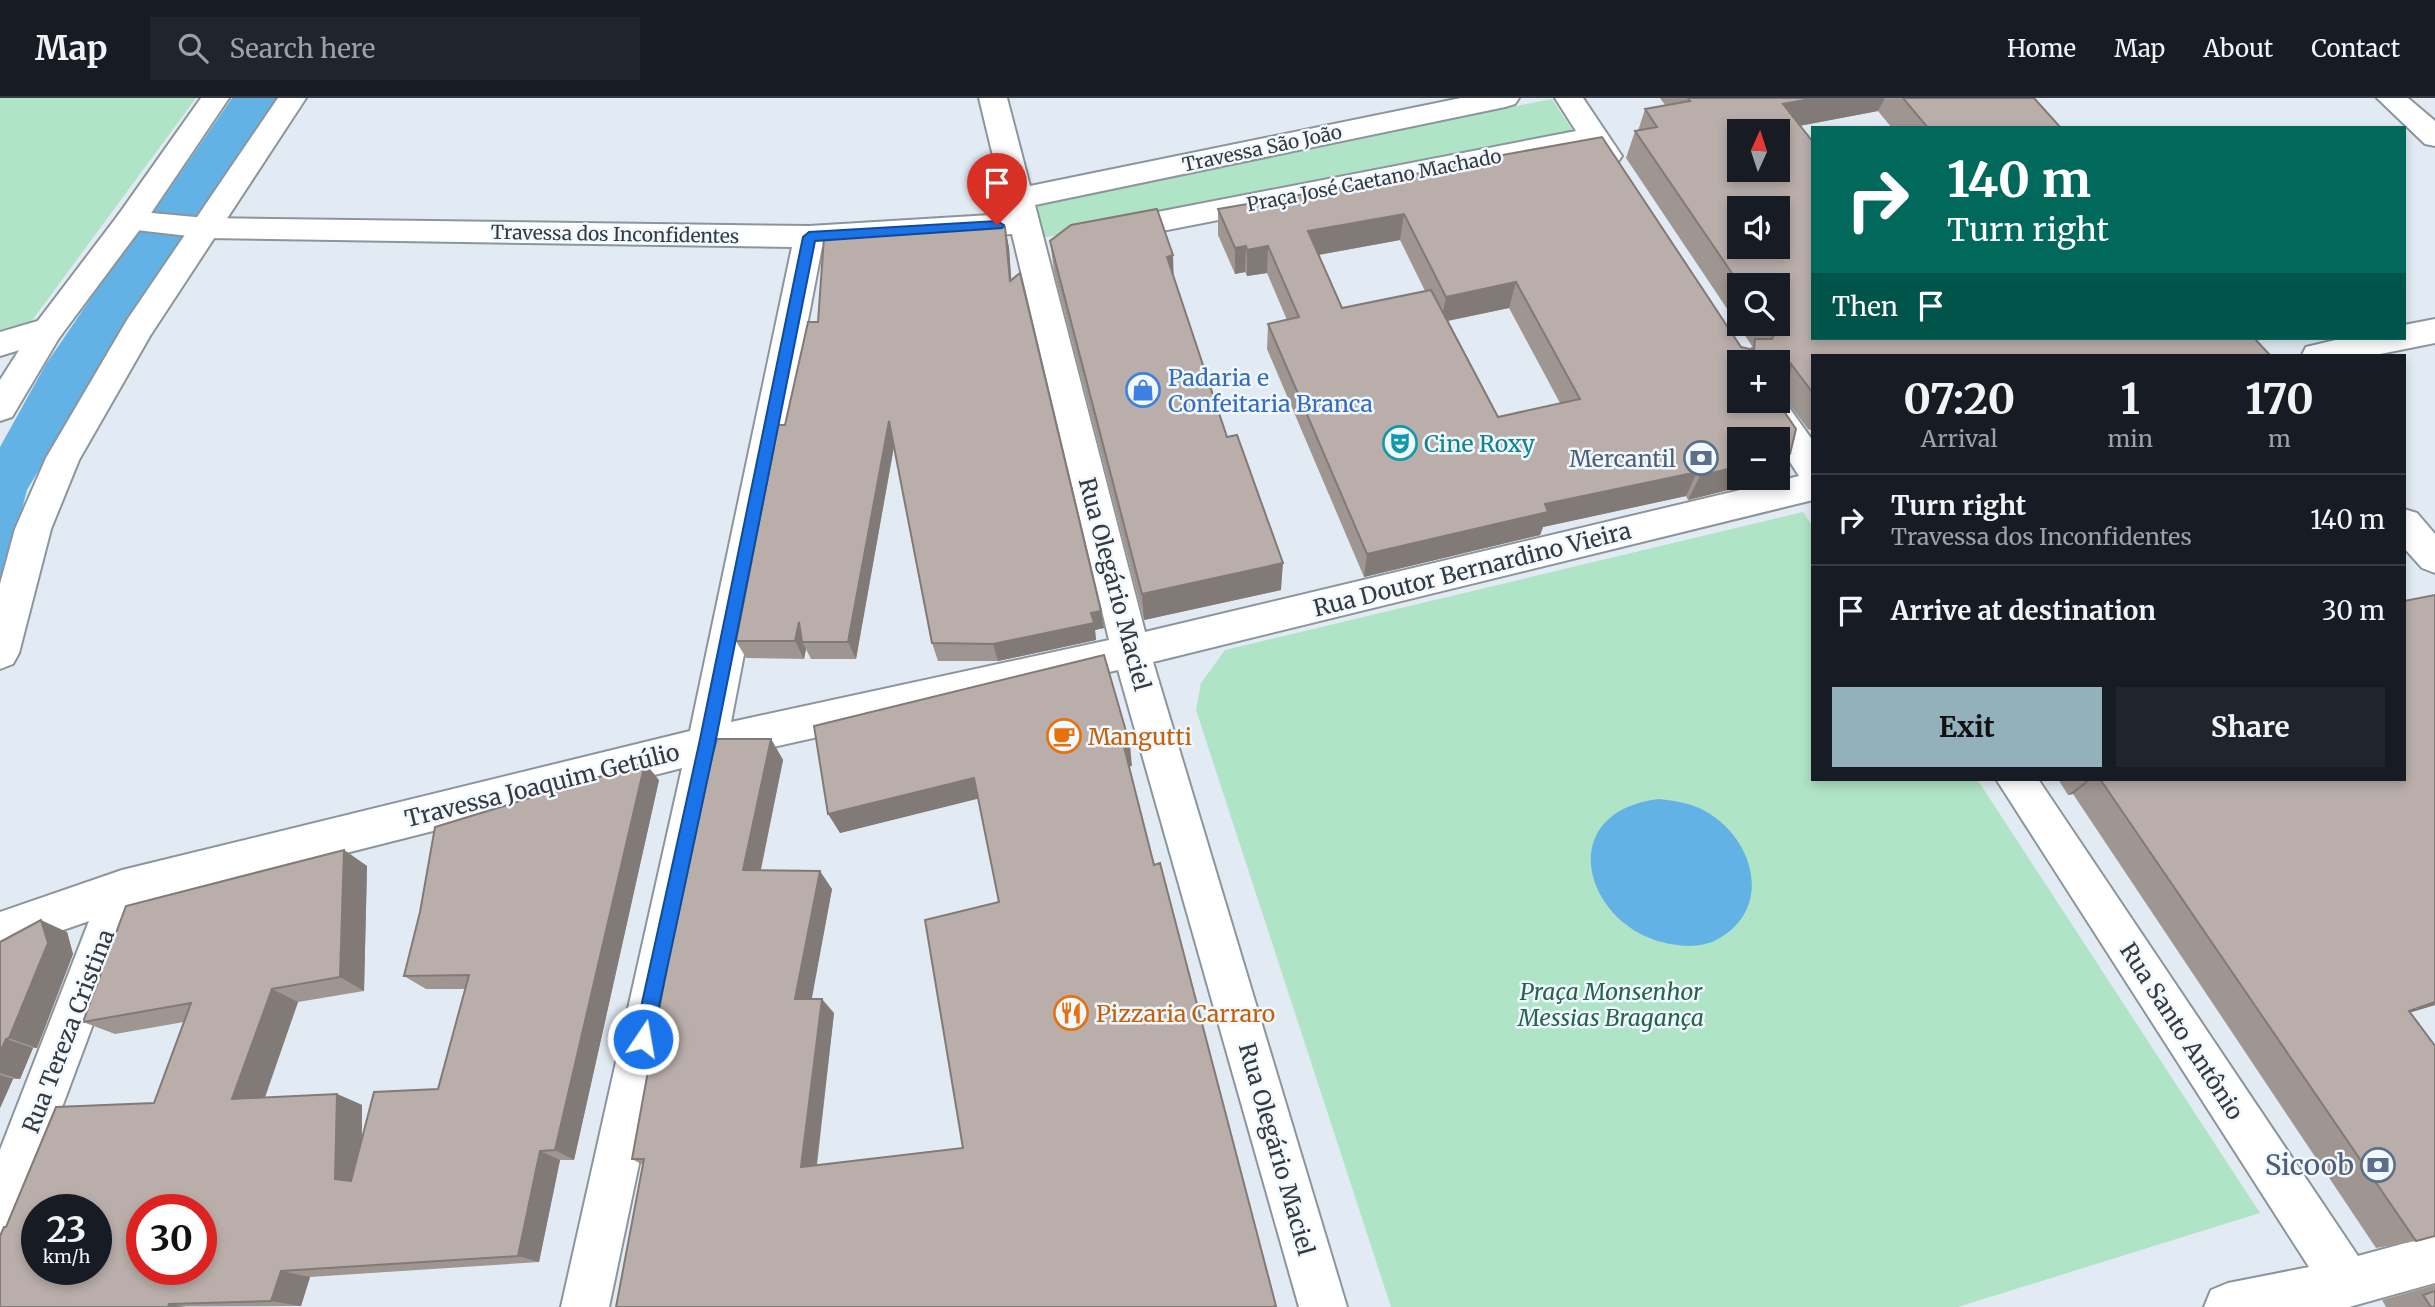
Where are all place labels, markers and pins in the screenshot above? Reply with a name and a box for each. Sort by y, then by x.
pin [967,153,1027,225]
place label: Padaria e Confeitaria Branca [1168,363,1373,418]
shop icon: Padaria e Confeitaria Branca [1124,371,1162,409]
theatre icon: Cine Roxy [1381,424,1419,462]
place label: Cine Roxy [1424,429,1536,458]
bank icon: Mercantil [1682,439,1720,477]
place label: Mercantil [1569,444,1676,473]
cafe icon: Mangutti [1045,717,1083,755]
place label: Mangutti [1088,722,1192,751]
restaurant icon: Pizzaria Carraro [1052,994,1090,1032]
place label: Pizzaria Carraro [1096,999,1275,1028]
bank icon: Sicoob [2359,1146,2397,1184]
place label: Sicoob [2265,1147,2354,1183]

